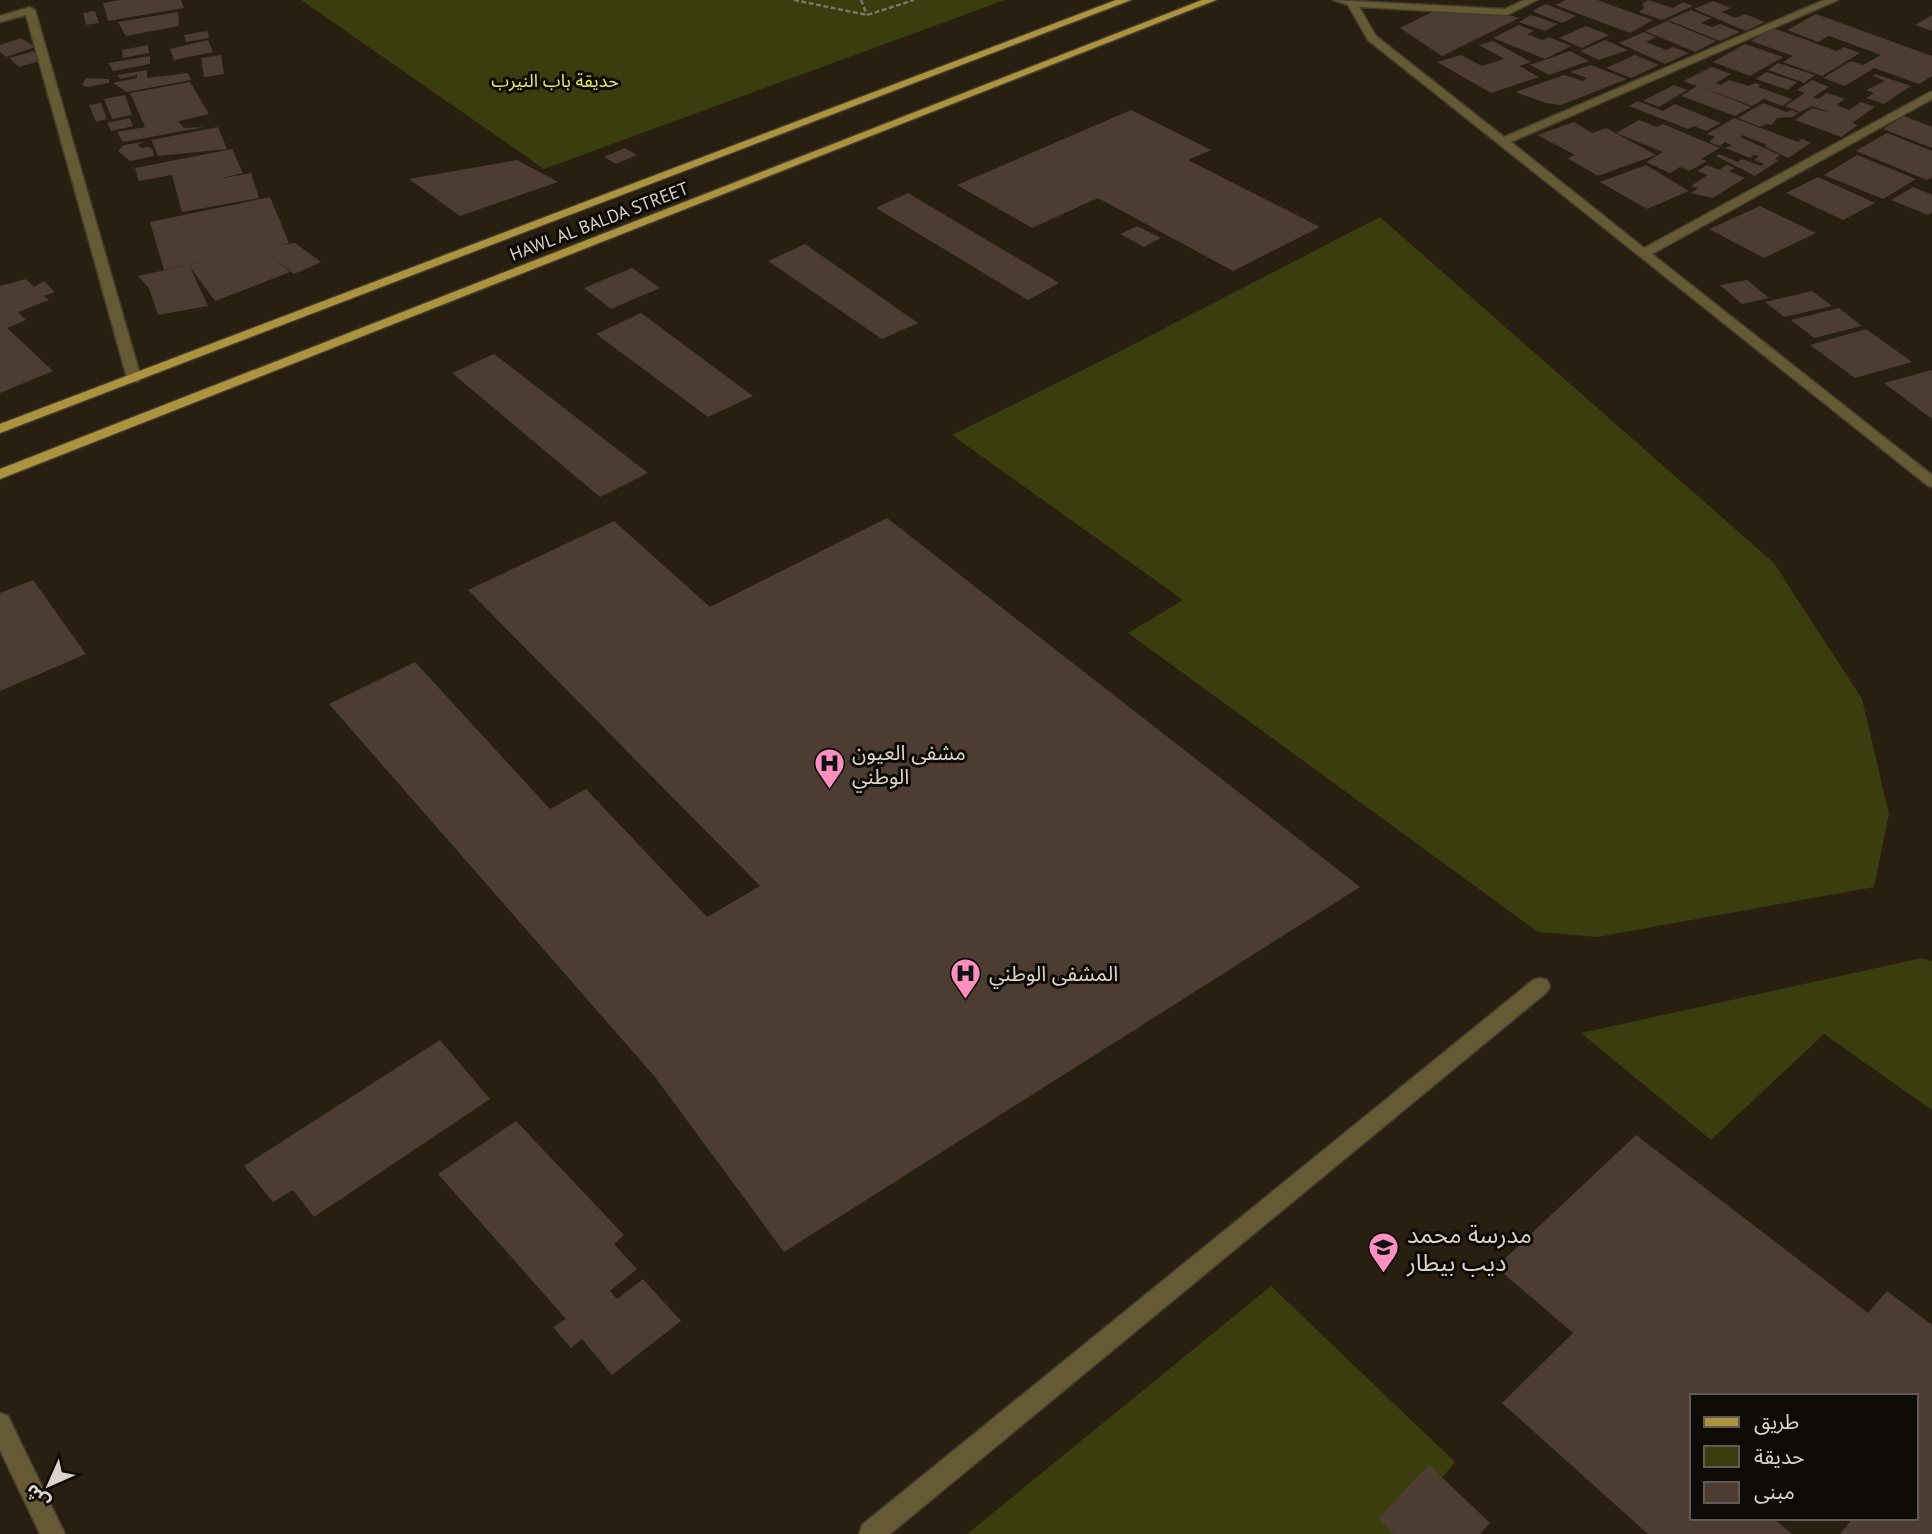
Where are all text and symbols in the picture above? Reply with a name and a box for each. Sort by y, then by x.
park label: حديقة باب النيرب [491,69,619,92]
street label: HAWL AL BALDA STREET [506,176,692,266]
place label: مشفى العيون الوطني [852,739,966,792]
hospital icon: مشفى العيون الوطني [812,747,846,791]
hospital icon: المشفى الوطني [949,956,983,1000]
place label: المشفى الوطني [989,960,1118,989]
place label: مدرسة محمد ديب بيطار [1406,1219,1532,1278]
school or university icon: مدرسة محمد ديب بيطار [1367,1231,1401,1275]
legend [1690,1394,1918,1520]
text: طريق [1754,1408,1799,1435]
text: حديقة [1754,1443,1804,1470]
north arrow [14,1450,84,1520]
text: مبنى [1754,1478,1795,1505]
text: ش [19,1479,55,1515]

